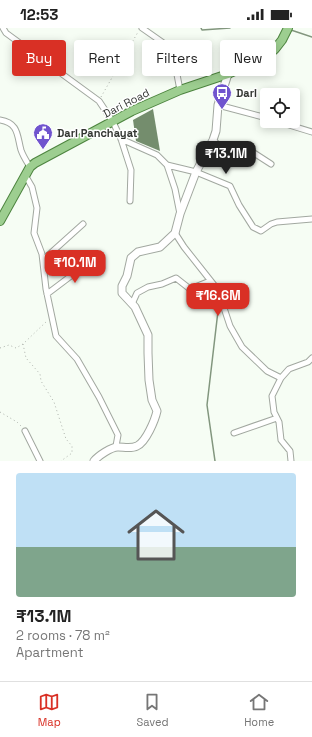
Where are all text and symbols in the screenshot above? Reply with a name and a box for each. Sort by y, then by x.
text: 12:53 [20,5,58,24]
chip: Buy [12,40,66,76]
chip: Rent [74,40,134,76]
chip: Filters [142,40,212,76]
chip: New [220,40,276,76]
bus stop icon: Dari [211,82,233,110]
street label: Dari Road [100,85,152,121]
place label: Dari [236,86,257,100]
map controls [260,88,300,128]
button: locate [260,88,300,128]
public building icon: Dari Panchayat [32,122,54,150]
place label: Dari Panchayat [57,126,138,140]
pin: ₹13.1M [193,141,259,175]
text: ₹13.1M [205,145,247,162]
pin: ₹10.1M [42,250,108,284]
text: ₹10.1M [54,254,96,271]
pin: ₹16.6M [185,283,251,317]
text: ₹16.6M [195,287,241,304]
icon: home [120,499,192,571]
text: ₹13.1M [16,605,71,627]
text: 2 rooms · 78 m² [16,627,110,644]
text: Apartment [16,644,84,661]
tab: Map [38,691,61,729]
tab: Saved [136,691,169,729]
tab: Home [244,691,274,729]

